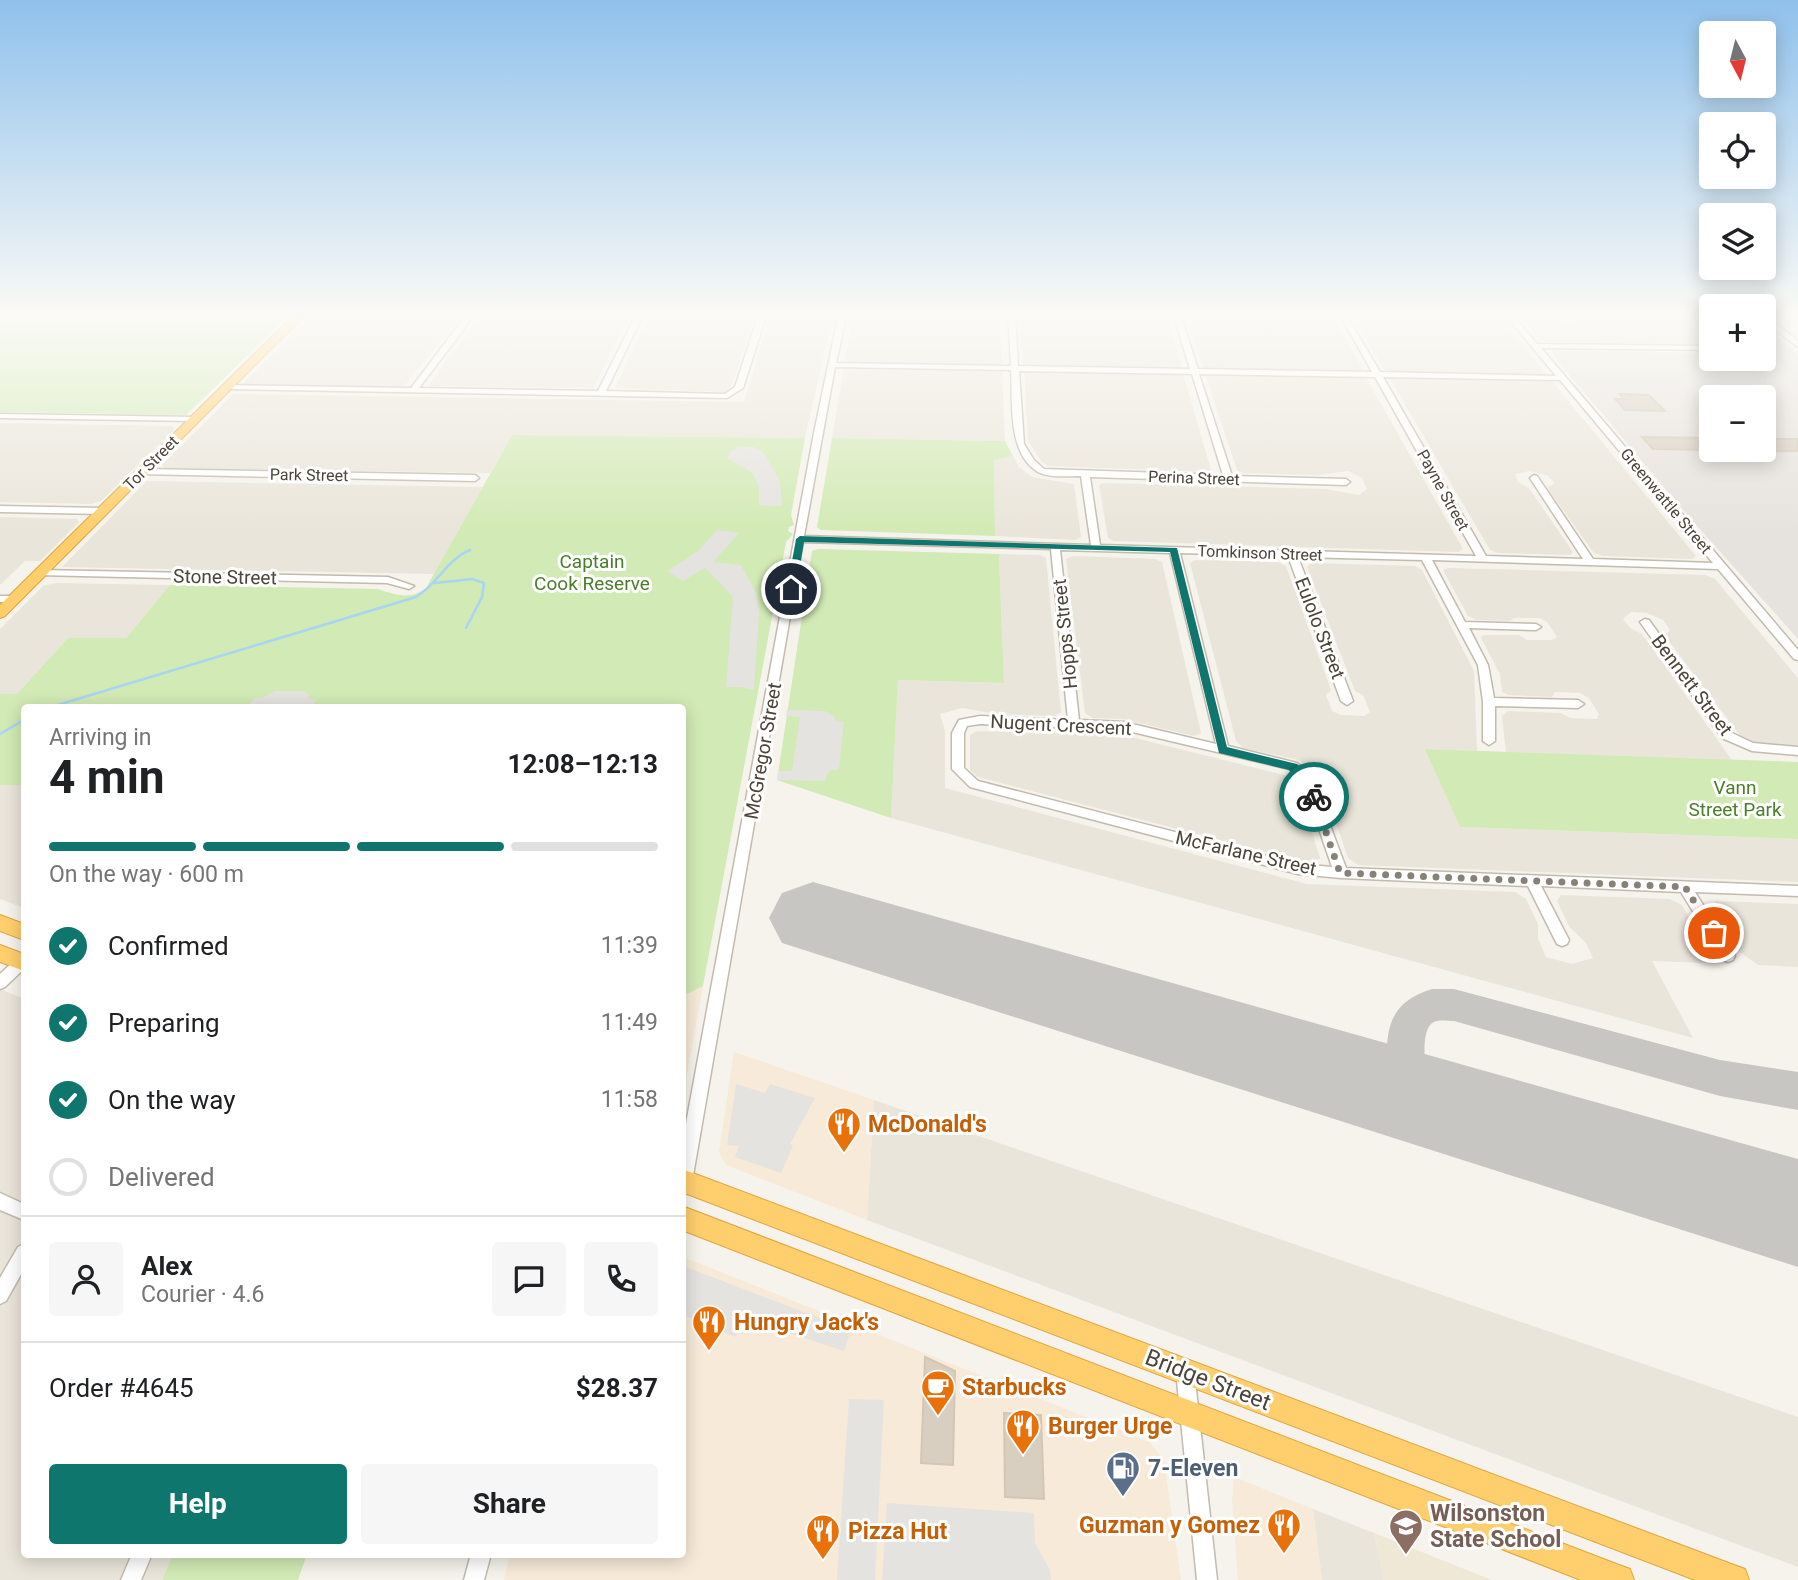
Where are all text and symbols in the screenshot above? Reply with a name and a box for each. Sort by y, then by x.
north arrow [1699,21,1776,98]
map controls [1699,21,1776,462]
button: locate [1699,112,1776,189]
button: layers [1699,203,1776,280]
button: + [1699,294,1776,371]
button: − [1699,385,1776,462]
street label: Tor Street [120,432,182,494]
street label: Greenwattle Street [1616,444,1716,558]
street label: Payne Street [1413,446,1473,534]
street label: Park Street [270,465,348,485]
street label: Perina Street [1148,467,1240,489]
street label: Tomkinson Street [1197,541,1323,565]
park label: Captain Cook Reserve [534,550,650,595]
pin [761,559,821,619]
street label: Stone Street [173,565,277,589]
icon: home [772,570,810,608]
street label: Eulolo Street [1290,574,1350,682]
street label: Hopps Street [1048,578,1082,690]
street label: Bennett Street [1647,630,1737,740]
street label: McGregor Street [740,681,786,821]
street label: Nugent Crescent [990,710,1132,740]
text: Arriving in [49,724,152,751]
text: 12:08–12:13 [508,749,658,779]
text: 4 min [49,750,165,804]
courier [1279,762,1349,832]
park label: Vann Street Park [1688,776,1782,821]
icon: bike [1295,778,1333,816]
street label: McFarlane Street [1173,826,1319,880]
text: On the way · 600 m [49,861,244,888]
pin [1684,903,1744,963]
icon: bag [1695,914,1733,952]
icon: check [49,927,87,965]
text: Confirmed [108,931,229,961]
text: 11:39 [601,932,658,959]
icon: check [49,1004,87,1042]
text: Preparing [108,1008,220,1038]
text: 11:49 [601,1009,658,1036]
icon: check [49,1081,87,1119]
text: On the way [108,1085,236,1115]
text: 11:58 [601,1086,658,1113]
restaurant icon: McDonald's [825,1105,863,1154]
place label: McDonald's [868,1111,987,1138]
text: Delivered [108,1162,215,1192]
button: person [49,1242,123,1316]
button: chat [492,1242,566,1316]
button: phone [584,1242,658,1316]
text: Alex [141,1251,193,1281]
text: Courier · 4.6 [141,1281,264,1308]
restaurant icon: Hungry Jack's [690,1303,728,1352]
place label: Hungry Jack's [734,1309,879,1336]
street label: Bridge Street [1141,1344,1275,1416]
cafe icon: Starbucks [919,1368,957,1417]
text: Order #4645 [49,1373,194,1403]
text: $28.37 [576,1373,658,1403]
place label: Starbucks [962,1374,1067,1401]
restaurant icon: Burger Urge [1004,1407,1042,1456]
place label: Burger Urge [1048,1413,1172,1440]
fuel station icon: 7-Eleven [1104,1449,1142,1498]
place label: 7-Eleven [1148,1455,1238,1482]
button: Help [49,1464,347,1544]
button: Share [361,1464,658,1544]
place label: Wilsonston State School [1430,1500,1561,1553]
restaurant icon: Guzman y Gomez [1265,1506,1303,1555]
school or university icon: Wilsonston State School [1387,1507,1425,1556]
restaurant icon: Pizza Hut [804,1512,842,1561]
place label: Guzman y Gomez [1079,1512,1260,1539]
place label: Pizza Hut [848,1518,947,1545]

